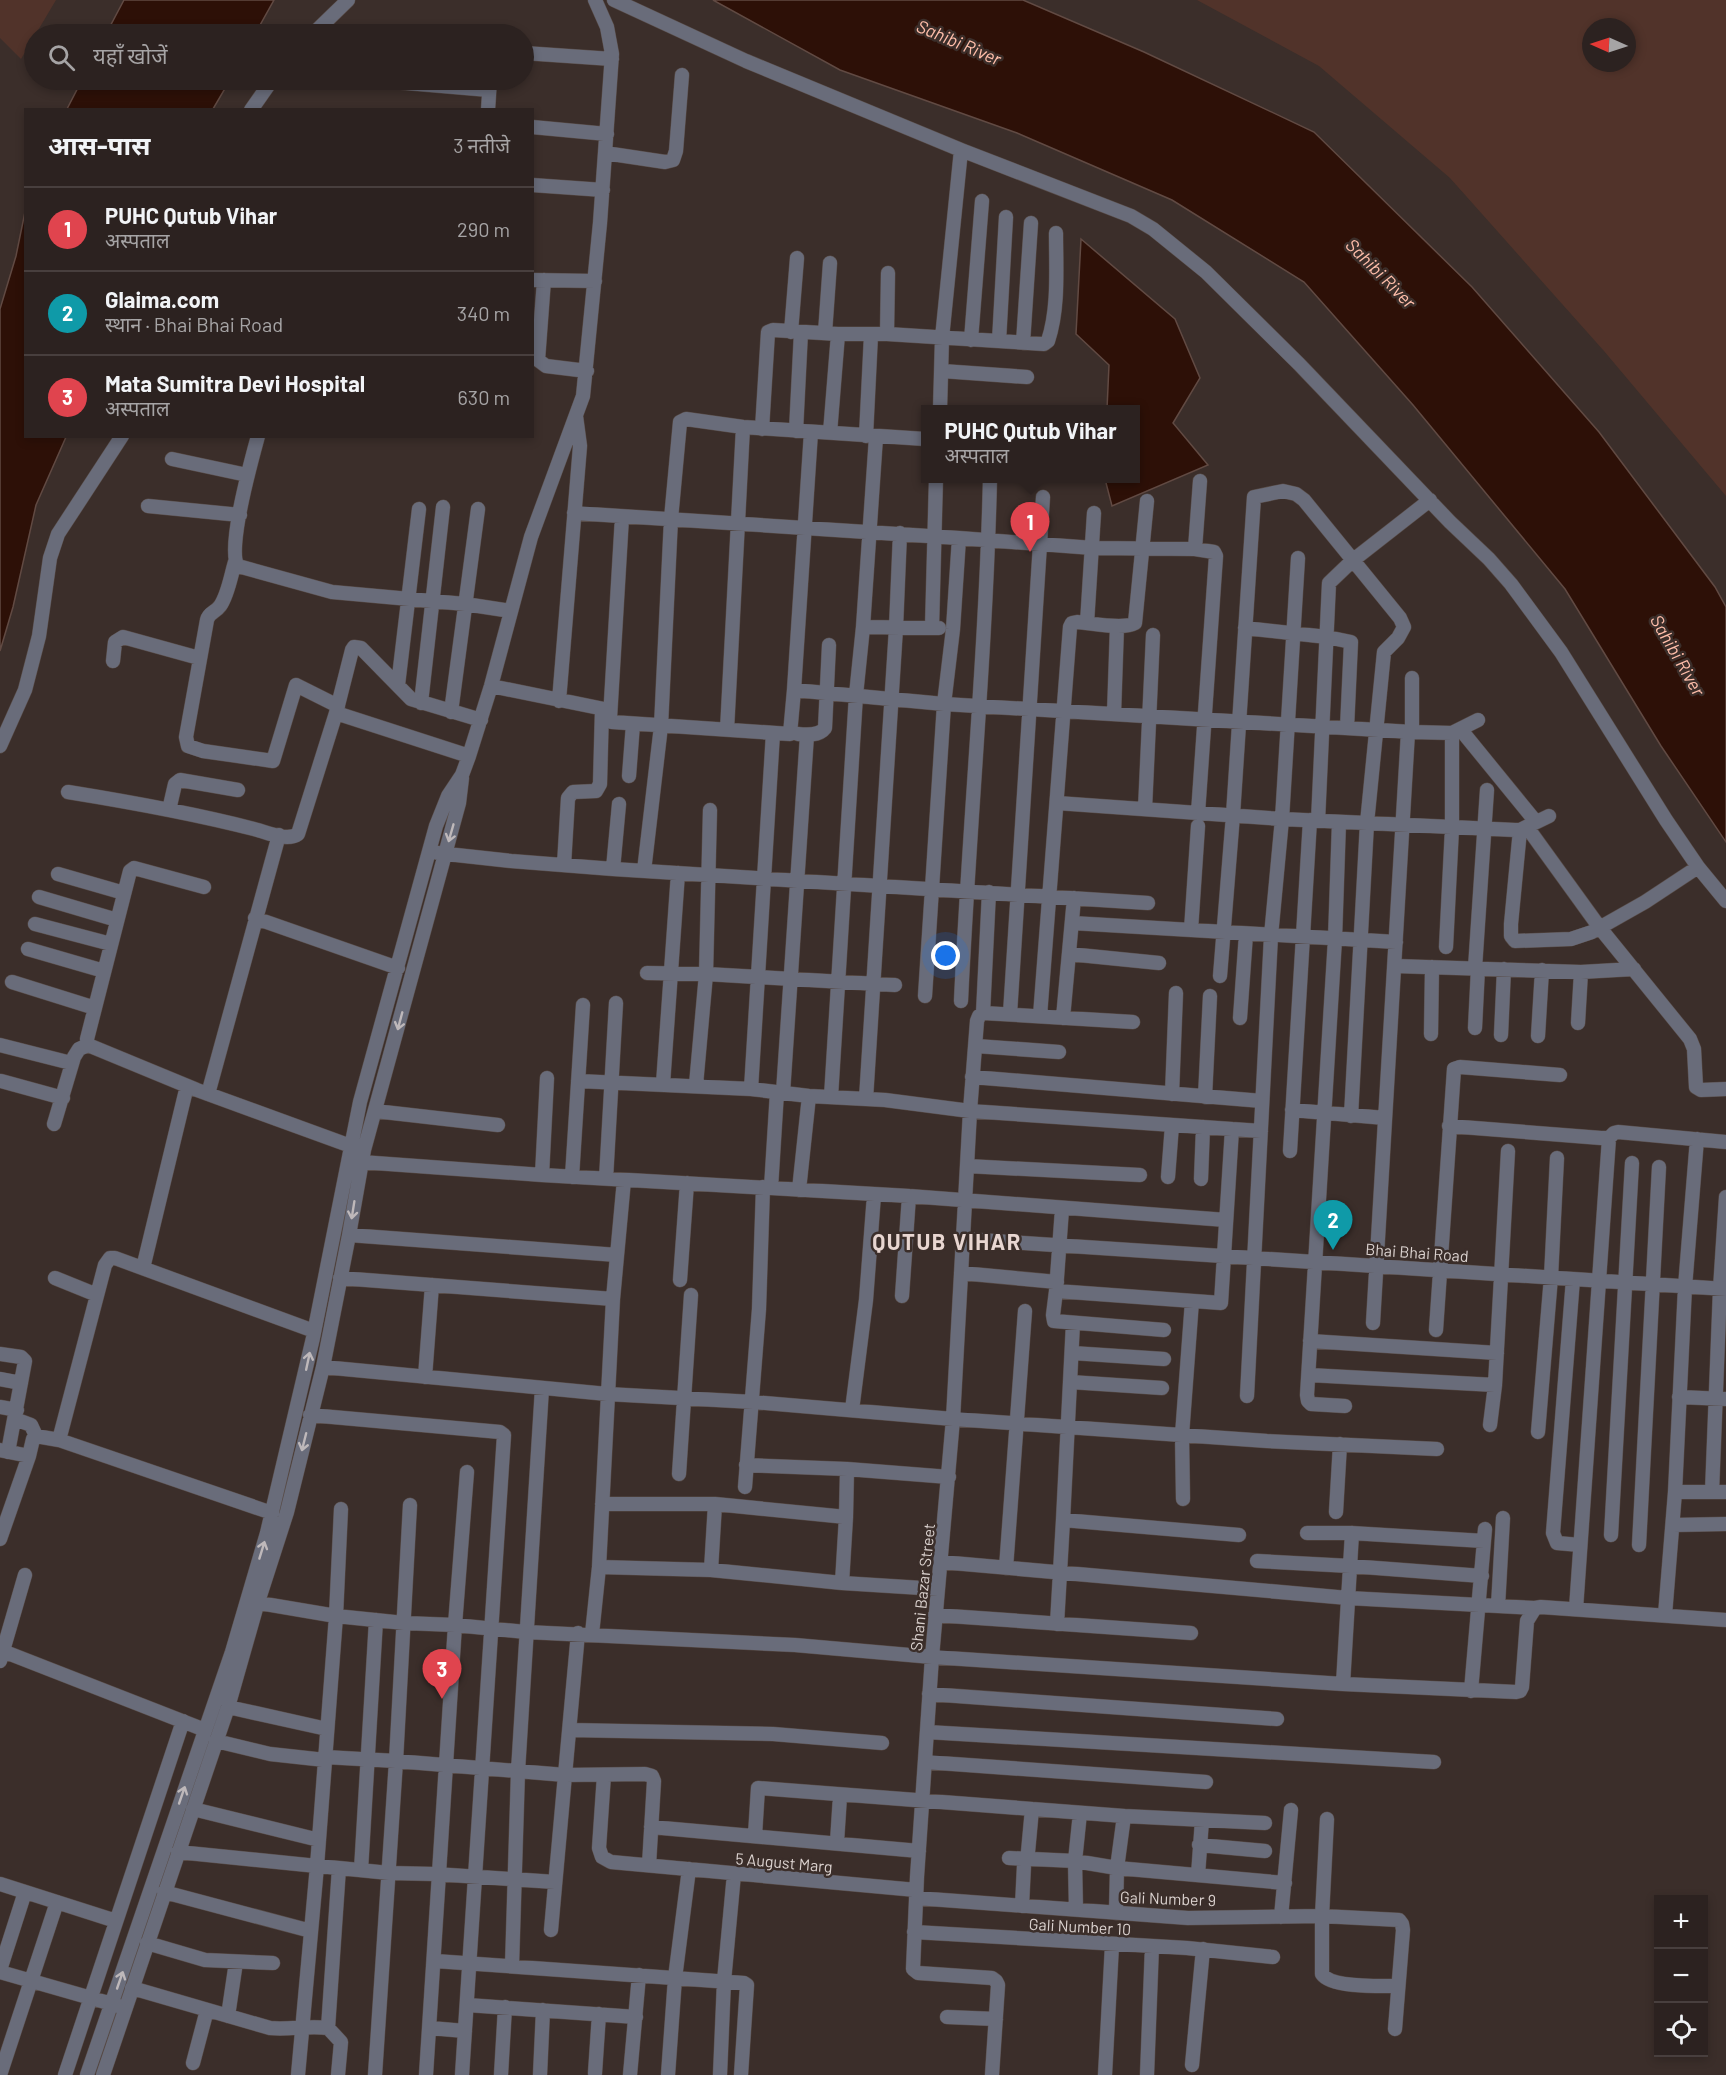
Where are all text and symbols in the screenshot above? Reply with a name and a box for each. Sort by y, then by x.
water label: Sahibi River [913,14,1005,70]
north arrow [1582,18,1636,72]
search box [24,24,534,90]
icon: search [45,41,78,74]
text: यहाँ खोजें [93,42,168,68]
text: आस-पास [48,129,150,160]
text: 3 नतीजे [453,133,510,157]
text: PUHC Qutub Vihar [105,202,277,228]
text: 1 [64,217,71,241]
text: 290 m [457,217,510,241]
text: अस्पताल [105,228,170,252]
water label: Sahibi River [1341,233,1421,313]
text: Glaima.com [105,286,219,312]
text: 2 [62,301,73,325]
text: 340 m [457,301,510,325]
text: स्थान · Bhai Bhai Road [105,312,283,336]
text: Mata Sumitra Devi Hospital [105,370,365,396]
text: 3 [62,385,73,409]
text: 630 m [458,385,510,409]
text: अस्पताल [105,396,170,420]
popup [921,405,1140,483]
text: PUHC Qutub Vihar [944,417,1117,443]
text: अस्पताल [944,443,1009,467]
pin: 1 [1010,502,1050,552]
water label: Sahibi River [1646,611,1710,700]
one-way arrow [445,823,456,842]
your location [931,941,960,970]
one-way arrow [393,1011,405,1030]
one-way arrow [348,1200,359,1219]
pin: 2 [1314,1200,1352,1250]
district label: QUTUB VIHAR [872,1228,1022,1254]
street label: Bhai Bhai Road [1365,1239,1469,1265]
one-way arrow [303,1351,314,1371]
one-way arrow [297,1432,309,1451]
street label: Shani Bazar Street [906,1522,938,1652]
one-way arrow [257,1541,268,1560]
pin: 3 [422,1650,462,1699]
one-way arrow [178,1786,189,1805]
street label: 5 August Marg [735,1848,833,1876]
street label: Gali Number 9 [1120,1887,1216,1909]
map controls [1654,1895,1708,2057]
button: + [1654,1895,1708,1949]
street label: Gali Number 10 [1028,1914,1132,1938]
button: − [1654,1949,1708,2003]
one-way arrow [115,1971,126,1990]
button: locate [1654,2003,1708,2057]

